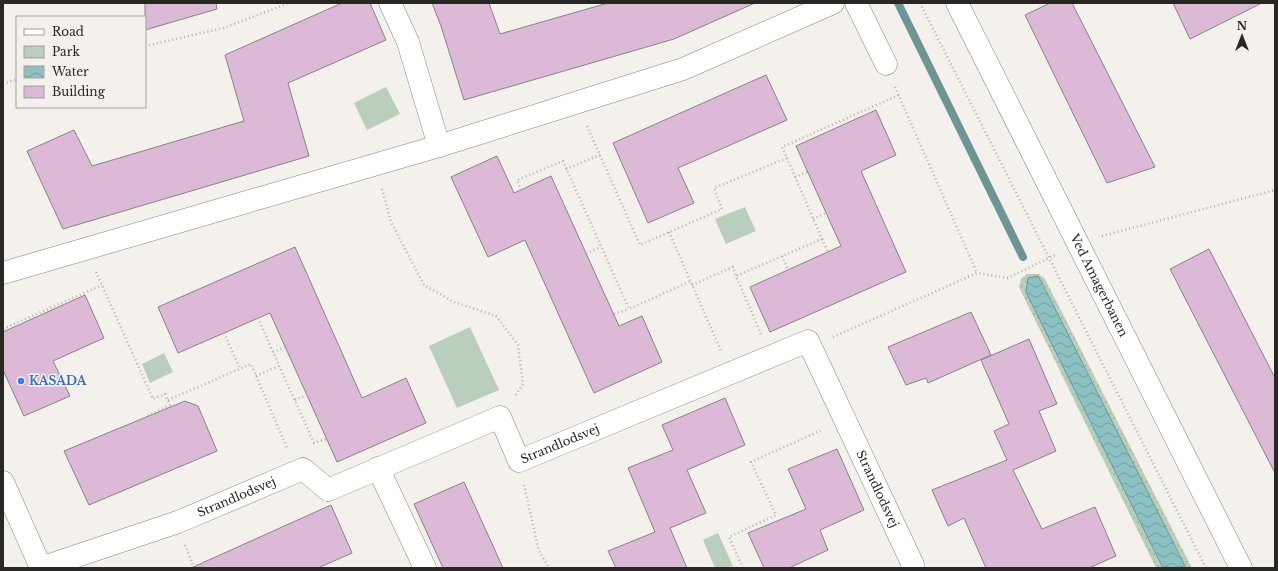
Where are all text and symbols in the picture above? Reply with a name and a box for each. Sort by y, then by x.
legend [16,16,146,108]
north arrow [1222,16,1262,56]
text: N [1237,19,1248,33]
text: Road [52,24,84,39]
text: Park [52,44,80,59]
text: Water [51,64,89,79]
text: Building [52,84,106,99]
street label: Ved Amagerbanen [1067,230,1131,339]
place label: KASADA [29,373,88,388]
marker: KASADA [16,376,26,386]
street label: Strandlodsvej [518,421,601,467]
street label: Strandlodsvej [853,448,902,530]
street label: Strandlodsvej [195,473,278,520]

